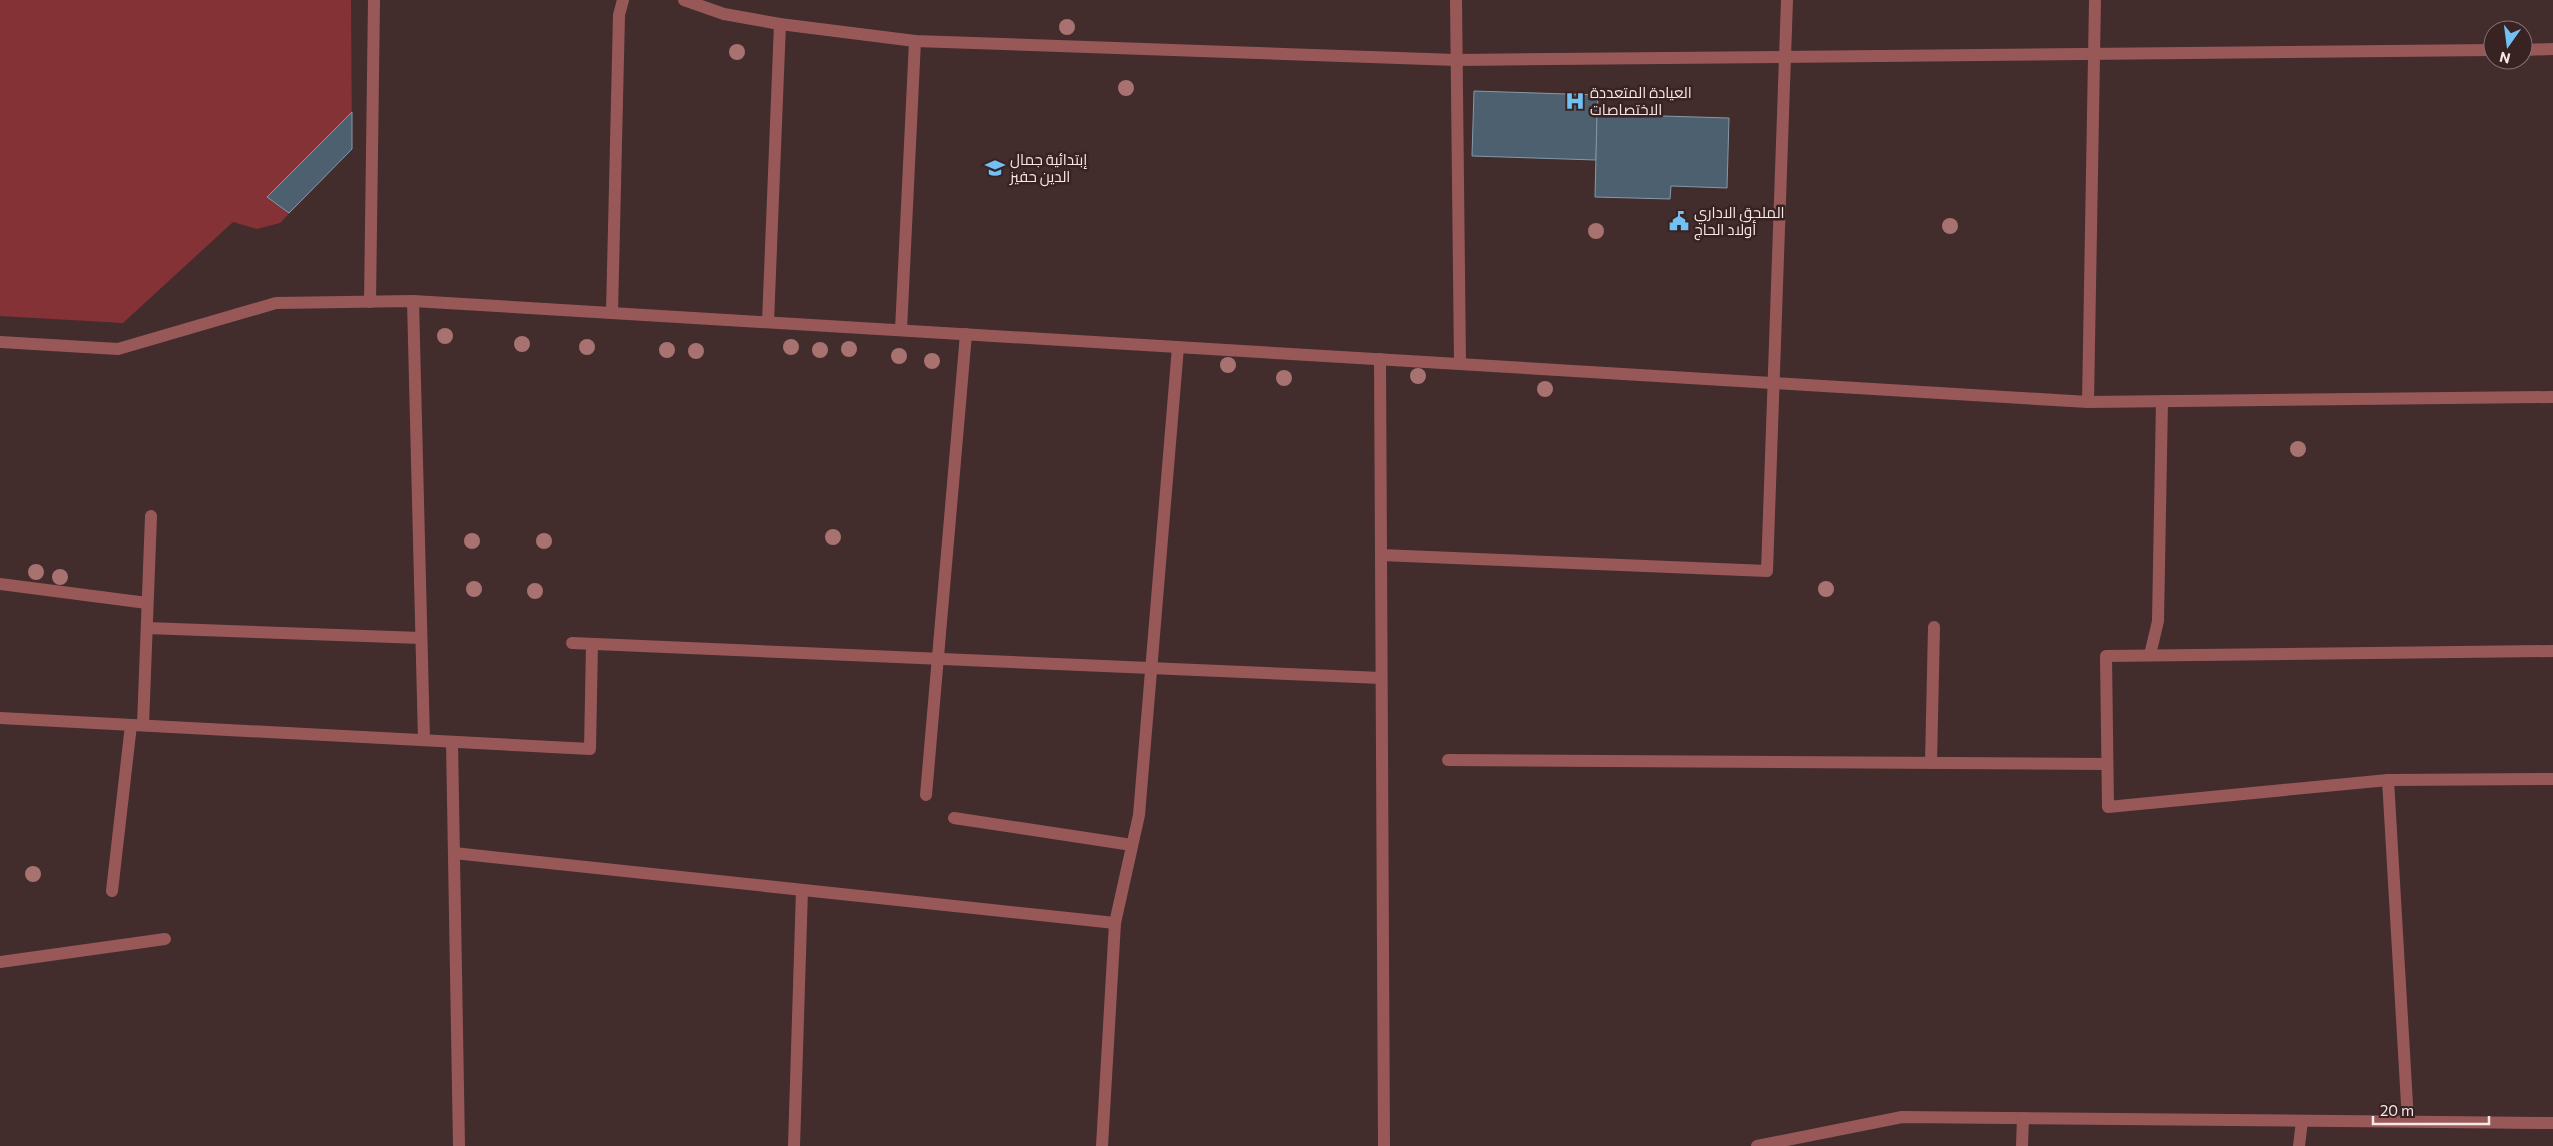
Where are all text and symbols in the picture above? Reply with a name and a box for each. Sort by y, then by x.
north arrow [2483,20,2533,70]
text: N [2498,49,2512,68]
place label: العيادة المتعددة الاختصاصات [1590,83,1692,118]
hospital icon: العيادة المتعددة الاختصاصات [1564,90,1586,112]
place label: إبتدائية جمال الدين حفيز [1009,150,1087,187]
school or university icon: إبتدائية جمال الدين حفيز [984,157,1006,179]
place label: الملحق الاداري أولاد الحاج [1694,203,1785,241]
public building icon: الملحق الاداري أولاد الحاج [1668,210,1690,232]
scale bar [2373,1094,2489,1126]
text: 20 m [2380,1101,2414,1119]

